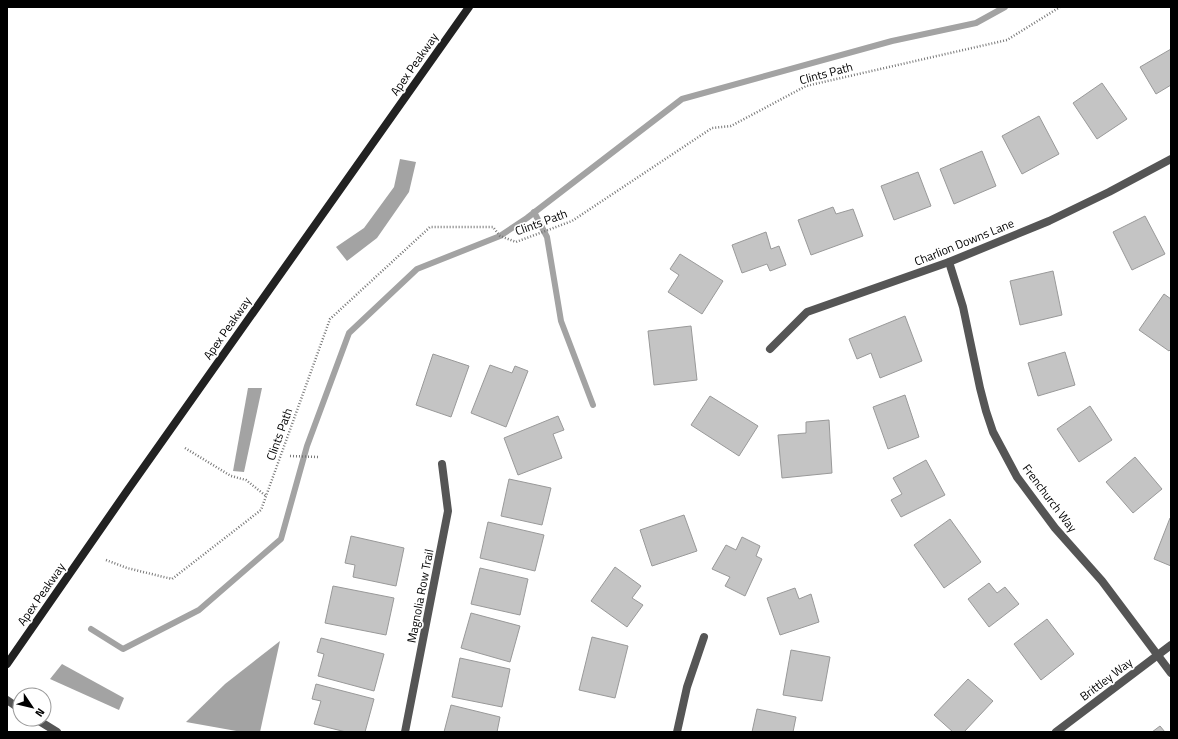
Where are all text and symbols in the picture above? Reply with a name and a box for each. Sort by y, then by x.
street label: Apex Peakway [385,28,443,99]
street label: Clints Path [797,57,855,89]
street label: Clints Path [512,204,570,240]
street label: Charlion Downs Lane [911,213,1017,271]
street label: Apex Peakway [198,292,256,363]
street label: Clints Path [261,405,297,463]
street label: Frenchurch Way [1018,460,1082,536]
street label: Magnolia Row Trail [402,547,438,645]
street label: Apex Peakway [12,558,70,629]
street label: Brittley Way [1076,653,1137,705]
north arrow [12,687,52,727]
text: N [31,705,49,720]

